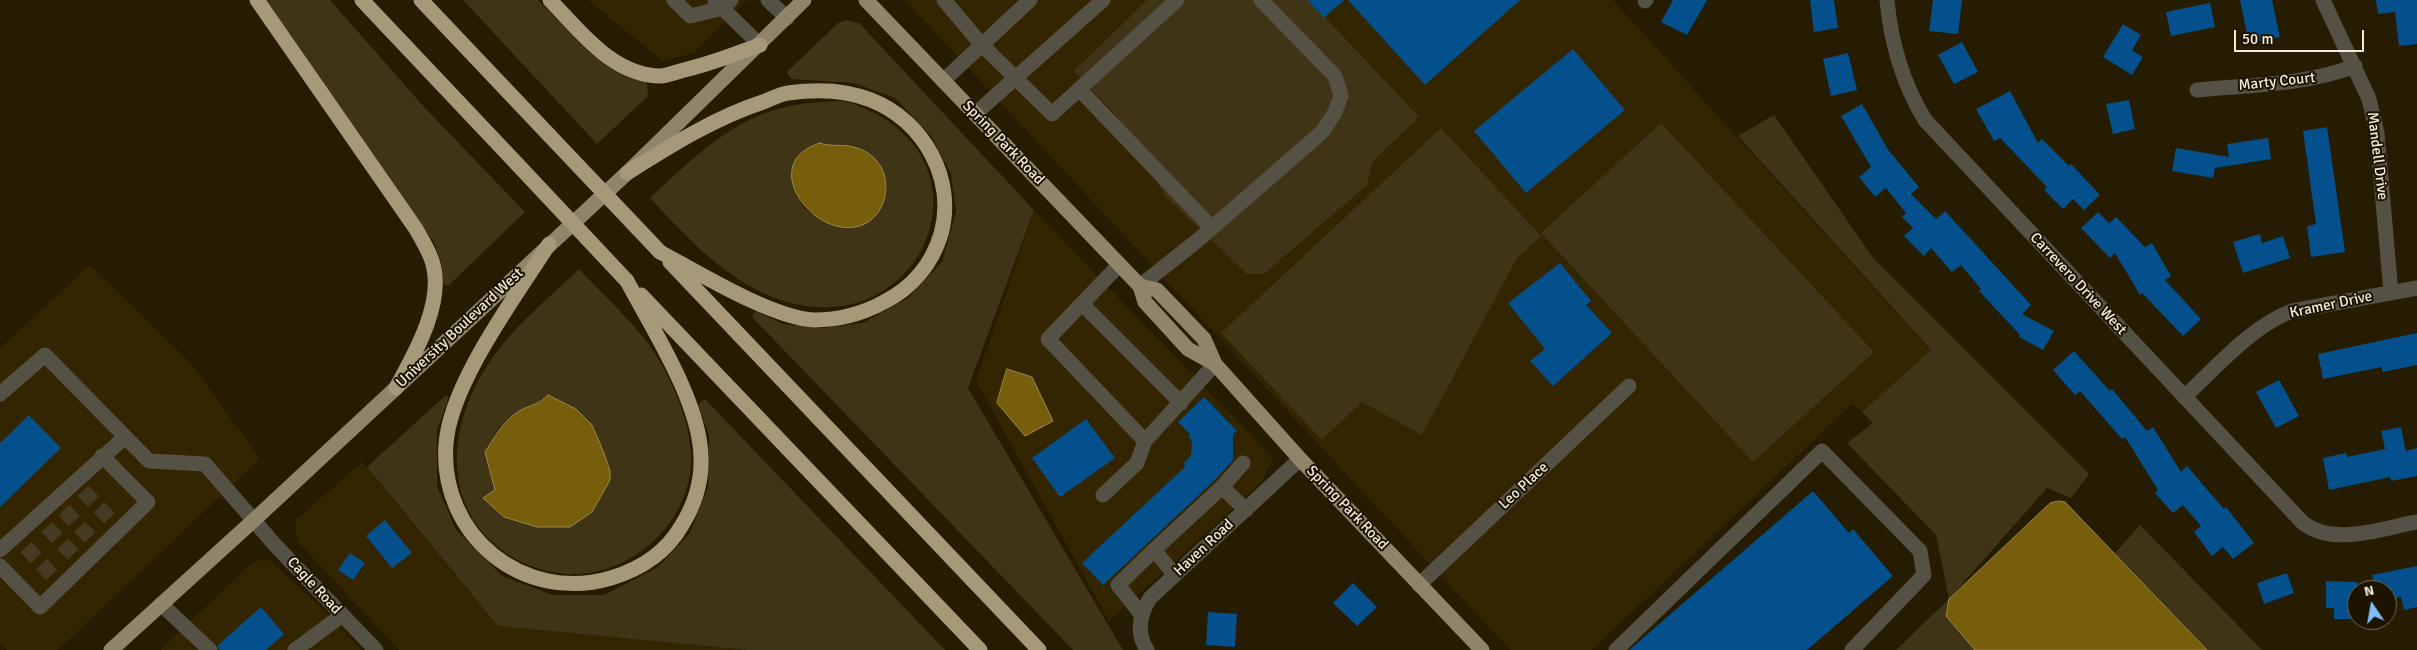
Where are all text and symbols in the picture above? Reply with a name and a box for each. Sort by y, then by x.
scale bar [2237,20,2367,52]
text: 50 m [2242,30,2273,48]
street label: Marty Court [2238,69,2316,95]
street label: Spring Park Road [958,97,1048,189]
street label: Mandell Drive [2363,111,2391,201]
street label: Carrevero Drive West [2026,229,2130,339]
street label: University Boulevard West [393,264,527,392]
street label: Kramer Drive [2288,287,2374,323]
street label: Leo Place [1496,459,1552,513]
street label: Spring Park Road [1302,462,1392,554]
street label: Haven Road [1170,516,1238,580]
street label: Cagle Road [283,554,345,618]
north arrow [2347,580,2397,630]
text: N [2362,581,2376,600]

